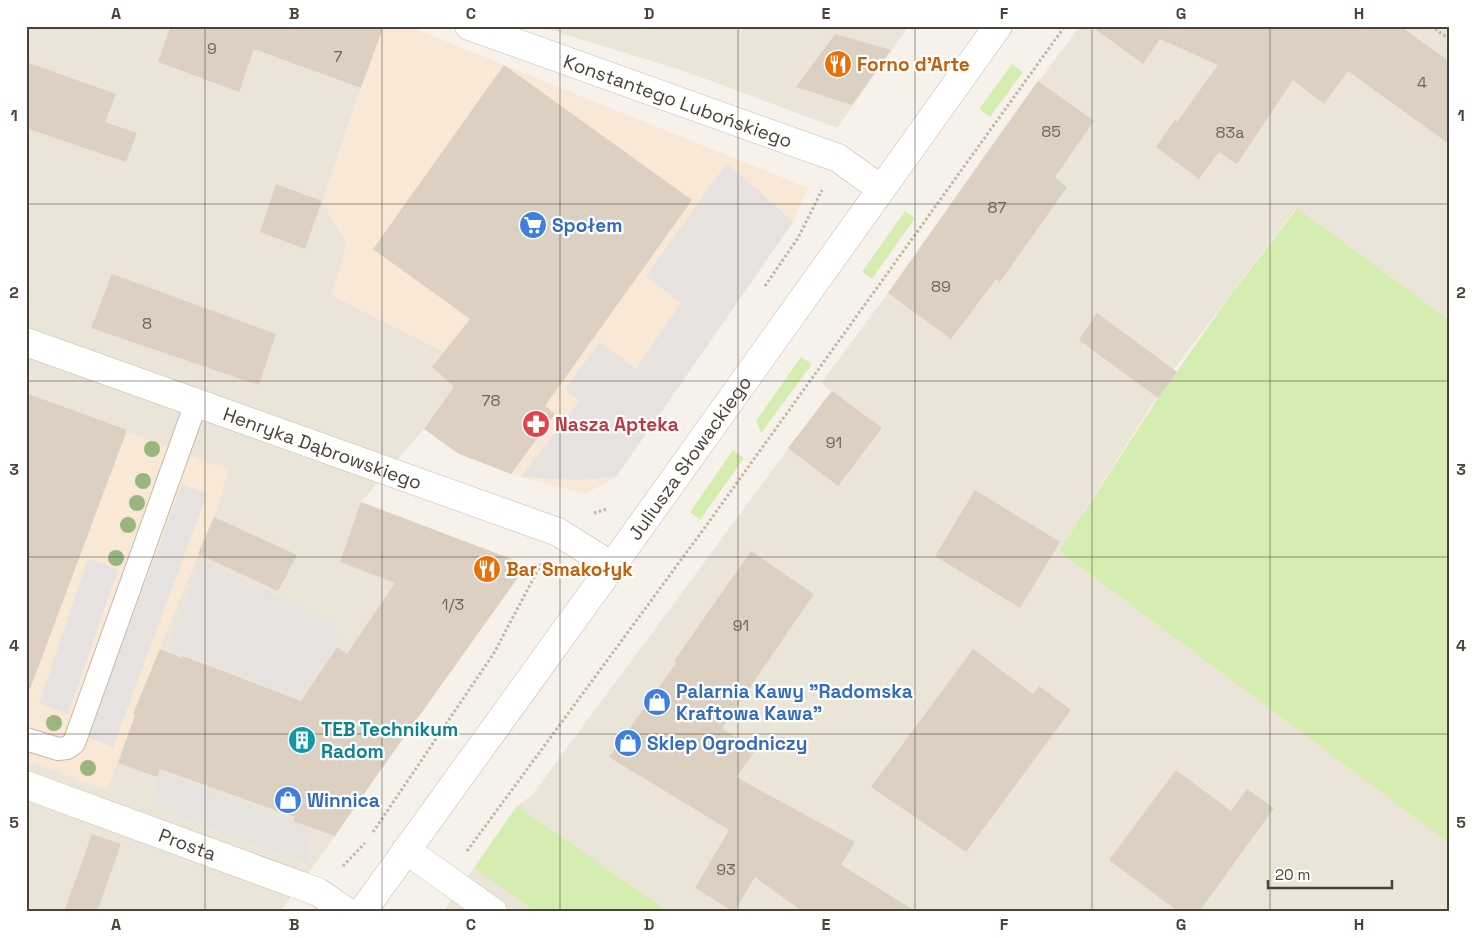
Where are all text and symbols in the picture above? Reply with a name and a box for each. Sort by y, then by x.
text: A [111,3,121,24]
text: B [289,3,299,24]
text: C [466,3,476,24]
text: D [644,3,654,24]
text: E [822,3,831,24]
text: F [1000,3,1009,24]
text: G [1176,3,1186,24]
text: H [1354,3,1364,24]
house number: 9 [207,38,217,59]
house number: 7 [333,46,343,67]
street label: Konstantego Lubońskiego [560,49,796,154]
restaurant icon: Forno d'Arte [823,49,853,79]
place label: Forno d'Arte [857,52,970,77]
house number: 4 [1417,72,1427,93]
text: 1 [10,105,18,126]
text: 1 [1457,105,1465,126]
house number: 85 [1041,121,1061,142]
house number: 83a [1216,122,1244,143]
house number: 87 [988,197,1006,218]
supermarket icon: Społem [518,210,548,240]
place label: Społem [552,213,622,238]
house number: 89 [931,276,951,297]
text: 2 [9,282,19,303]
text: 2 [1456,282,1466,303]
house number: 8 [142,313,152,334]
street label: Juliusza Słowackiego [623,371,757,545]
house number: 78 [482,390,501,411]
street label: Henryka Dąbrowskiego [220,401,425,495]
pharmacy icon: Nasza Apteka [521,409,551,439]
place label: Nasza Apteka [555,412,679,437]
house number: 91 [826,432,842,453]
text: 3 [9,459,19,480]
text: 3 [1456,459,1466,480]
restaurant icon: Bar Smakołyk [472,554,502,584]
place label: Bar Smakołyk [506,557,633,582]
house number: 1/3 [442,594,464,615]
house number: 91 [733,615,749,636]
text: 4 [9,635,19,656]
text: 4 [1456,635,1466,656]
place label: Palarnia Kawy "Radomska Kraftowa Kawa" [676,679,913,726]
shop icon: Palarnia Kawy "Radomska Kraftowa Kawa" [642,687,672,717]
place label: TEB Technikum Radom [321,717,458,764]
building icon: TEB Technikum Radom [287,725,317,755]
shop icon: Sklep Ogrodniczy [613,728,643,758]
place label: Sklep Ogrodniczy [647,731,807,756]
shop icon: Winnica [273,785,303,815]
place label: Winnica [307,788,380,813]
text: 5 [9,812,19,833]
text: 5 [1456,812,1466,833]
street label: Prosta [155,823,220,867]
scale bar [1268,858,1391,890]
house number: 93 [716,859,736,880]
text: 20 m [1275,865,1310,884]
text: A [111,914,121,935]
text: B [289,914,299,935]
text: C [466,914,476,935]
text: D [644,914,654,935]
text: E [822,914,831,935]
text: F [1000,914,1009,935]
text: G [1176,914,1186,935]
text: H [1354,914,1364,935]

